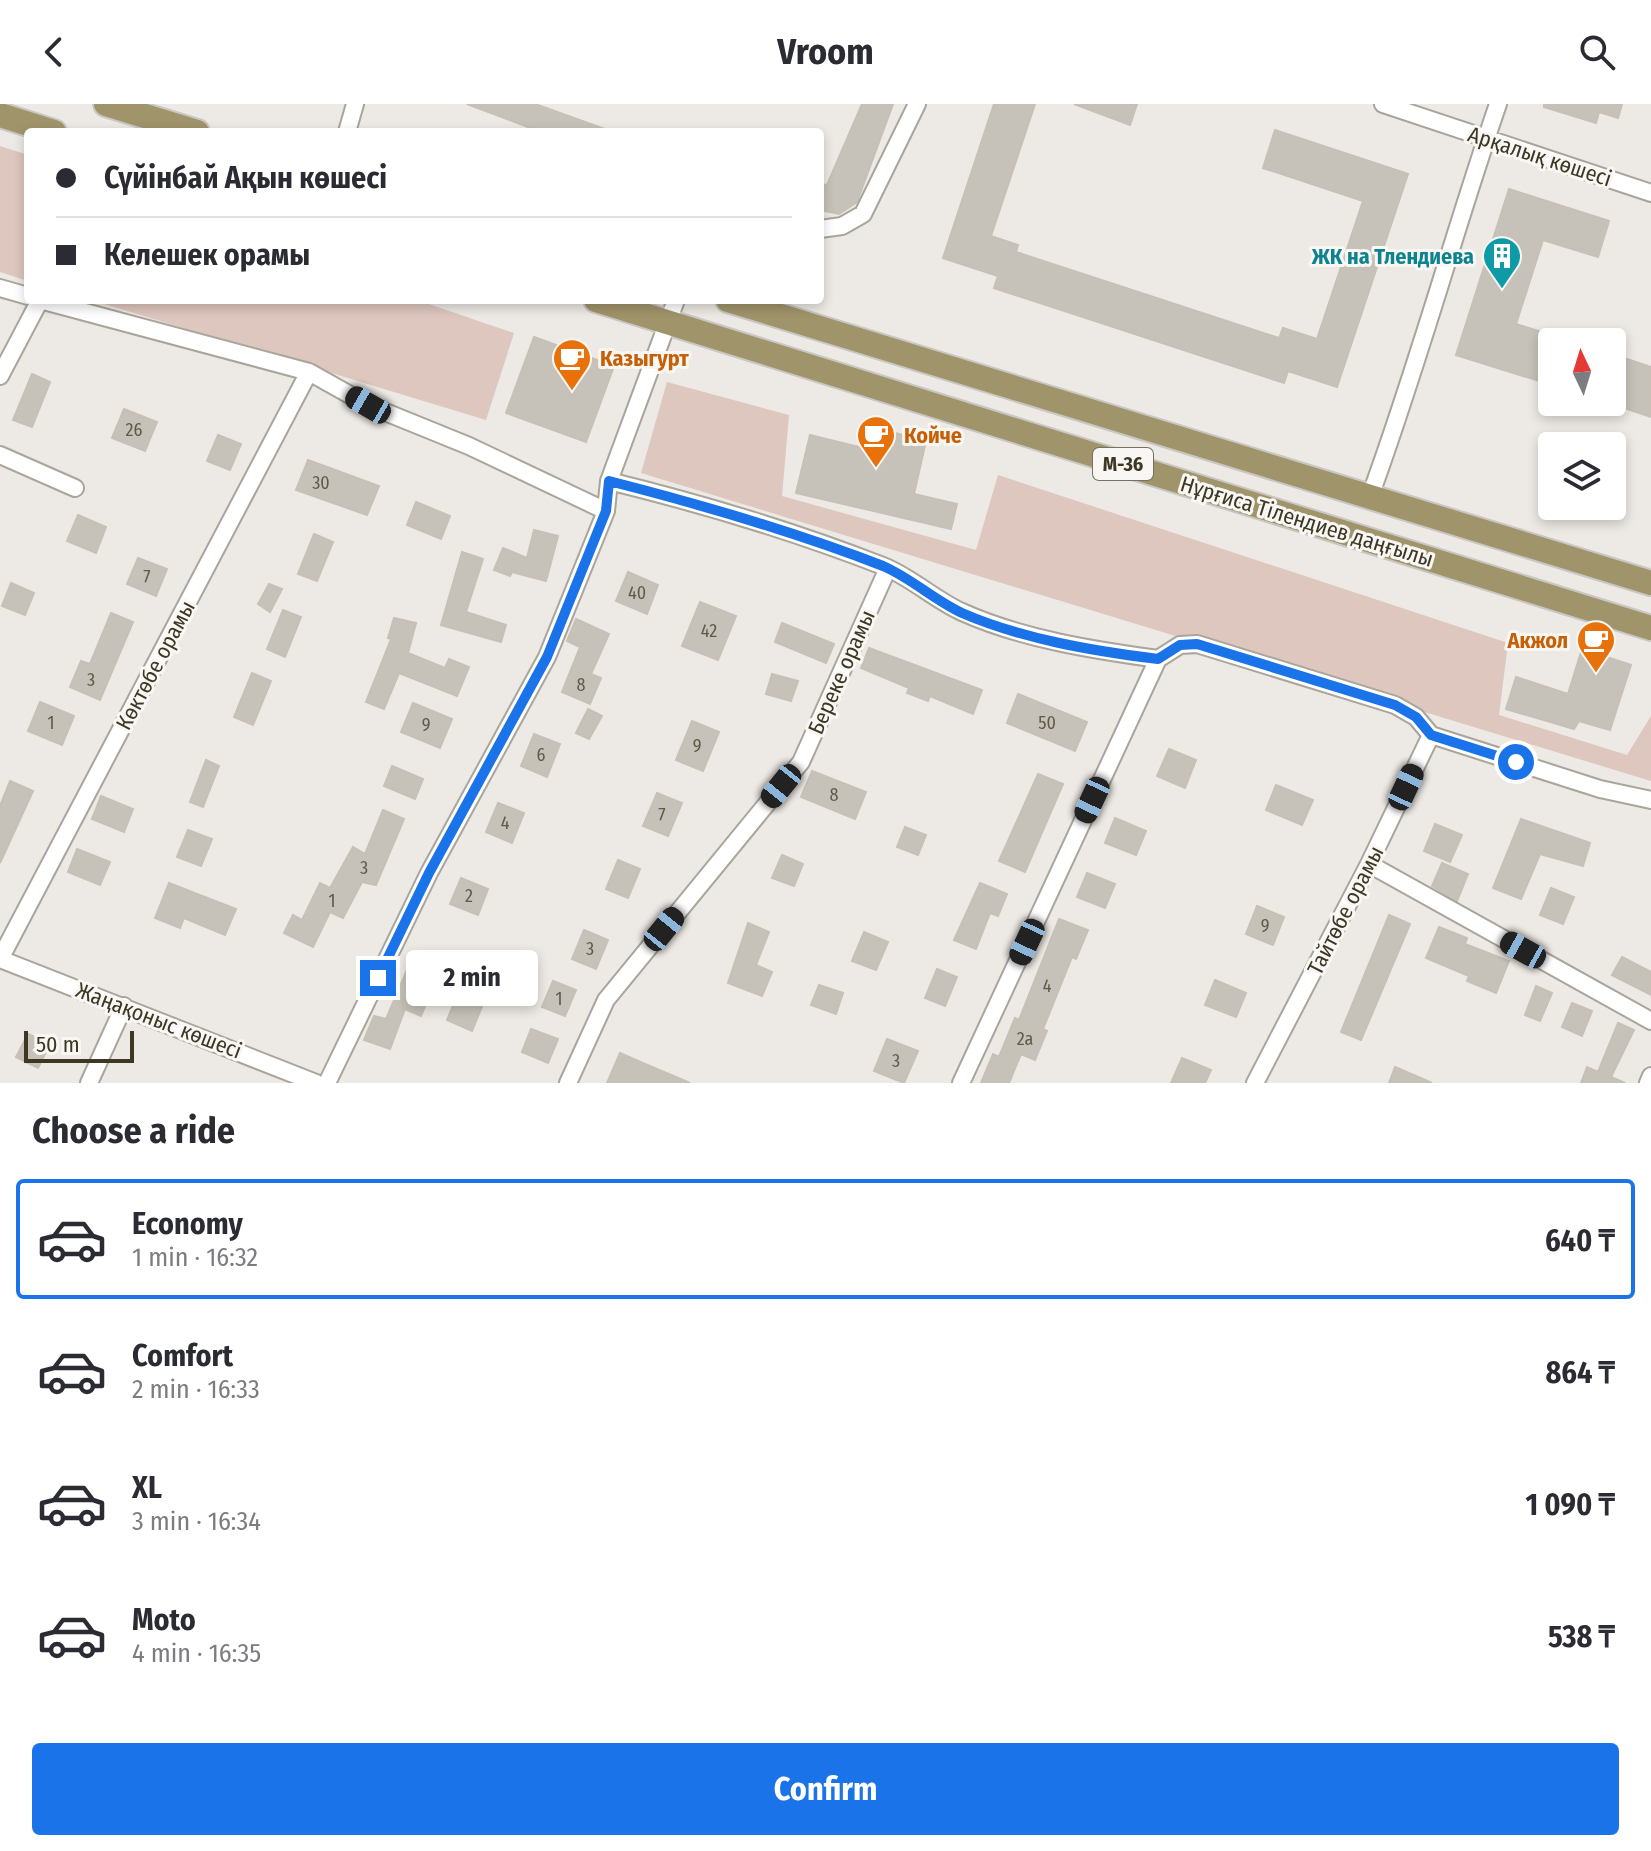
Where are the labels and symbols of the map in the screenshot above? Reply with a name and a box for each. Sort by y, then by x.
street label: Арқалық көшесі [1465,121,1615,192]
building icon: ЖК на Тлендиева [1481,235,1523,290]
place label: ЖК на Тлендиева [1311,243,1474,270]
north arrow [1538,328,1626,416]
cafe icon: Казыгурт [551,337,593,392]
place label: Казыгурт [600,345,689,372]
car [341,383,395,427]
cafe icon: Койче [855,414,897,469]
house number: 26 [126,419,143,441]
place label: Койче [904,422,962,449]
road number: M-36 [1093,448,1153,480]
street label: Нұрғиса Тілендиев даңғылы [1177,470,1437,573]
house number: 30 [312,472,330,494]
house number: 7 [143,566,151,588]
house number: 40 [628,582,646,604]
street label: Көктөбе орамы [110,596,201,735]
street label: Береке орамы [802,606,881,738]
cafe icon: Акжол [1575,619,1617,674]
house number: 42 [701,620,717,642]
place label: Акжол [1506,627,1568,654]
house number: 3 [87,669,95,691]
house number: 8 [577,674,586,696]
house number: 1 [47,712,55,734]
house number: 50 [1038,712,1056,734]
house number: 9 [422,714,430,736]
house number: 9 [693,735,701,757]
house number: 6 [537,744,546,766]
route start [1498,744,1534,780]
car [757,760,805,812]
car [1385,760,1427,814]
car [1071,773,1113,827]
house number: 8 [830,784,839,806]
house number: 7 [658,804,666,826]
house number: 4 [501,812,510,834]
street label: Тайтөбе орамы [1301,841,1389,979]
house number: 3 [360,857,368,879]
house number: 2 [465,885,473,907]
house number: 1 [328,890,336,912]
car [640,903,688,955]
car [1006,915,1048,969]
house number: 9 [1261,915,1269,937]
car [1496,928,1550,972]
house number: 3 [586,938,594,960]
callout: 2 min [406,950,538,1006]
route end [360,960,396,996]
house number: 4 [1043,975,1052,997]
street label: Жаңақоныс көшесі [72,976,246,1065]
house number: 1 [555,988,563,1010]
scale bar [24,1027,134,1063]
house number: 2а [1017,1028,1033,1050]
house number: 3 [892,1050,900,1072]

